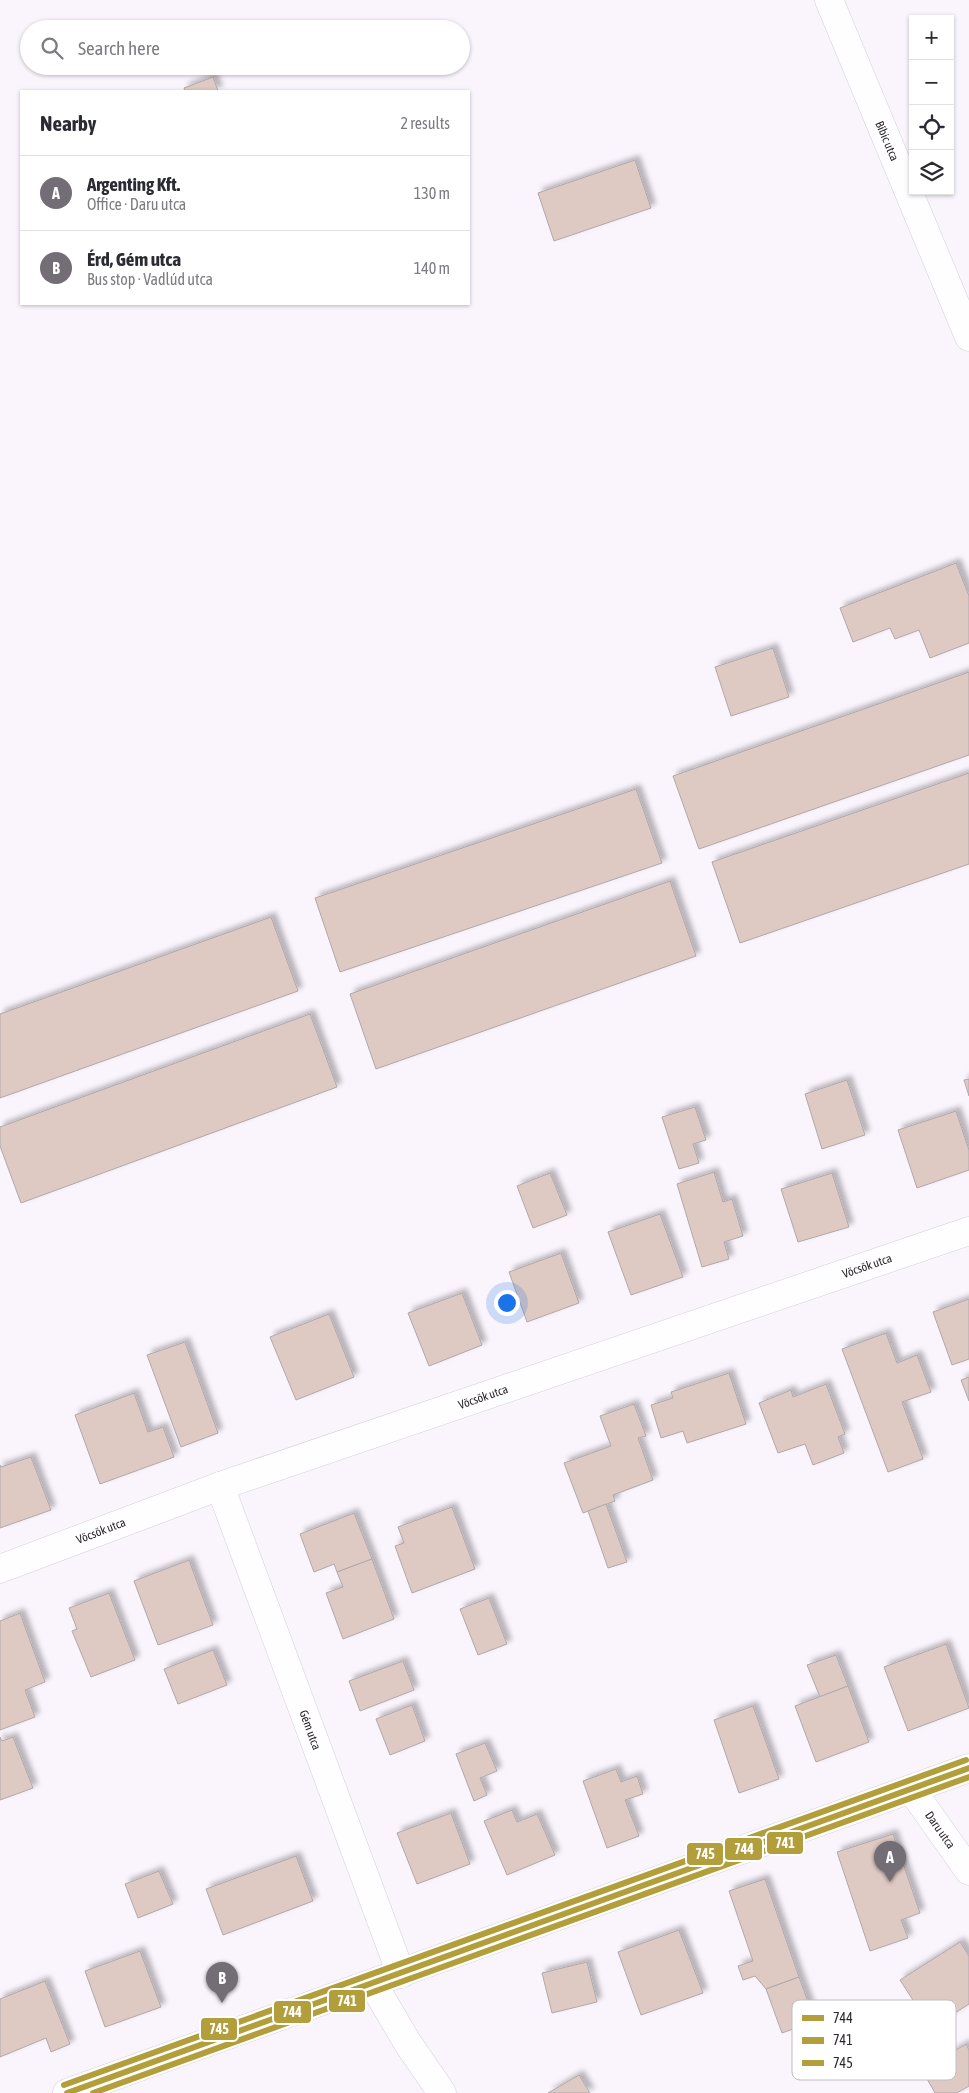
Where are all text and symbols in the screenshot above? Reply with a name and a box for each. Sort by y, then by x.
map controls [909,15,954,195]
button: + [909,15,954,60]
search box [20,20,470,75]
icon: search [38,34,66,62]
text: Search here [78,37,160,59]
button: − [909,60,954,105]
button: locate [909,105,954,150]
text: Nearby [40,111,96,135]
text: 2 results [400,114,450,132]
street label: Bíbic utca [872,119,902,163]
button: layers [909,150,954,195]
text: Argenting Kft. [87,173,180,195]
text: A [52,184,60,202]
text: 130 m [414,184,450,202]
text: Office · Daru utca [87,195,186,213]
text: Érd, Gém utca [87,248,181,270]
text: B [52,259,60,277]
text: 140 m [414,259,450,277]
text: Bus stop · Vadlúd utca [87,270,213,288]
street label: Vöcsök utca [840,1251,894,1281]
your location [494,1290,520,1316]
street label: Vöcsök utca [456,1382,510,1412]
street label: Vöcsök utca [74,1515,128,1547]
street label: Gém utca [296,1708,324,1752]
street label: Daru utca [922,1809,958,1851]
line badge: 741 [766,1831,804,1855]
text: 741 [775,1835,795,1851]
line badge: 744 [724,1837,763,1861]
text: 744 [734,1841,754,1857]
pin: A [874,1841,906,1882]
line badge: 745 [686,1842,724,1866]
text: 745 [695,1846,715,1862]
pin: B [206,1962,238,2003]
line badge: 741 [328,1989,366,2013]
text: 741 [337,1993,357,2009]
line badge: 744 [273,2000,312,2024]
legend [792,2000,956,2080]
text: 744 [282,2004,302,2020]
text: 744 [833,2010,853,2026]
line badge: 745 [200,2017,238,2041]
text: 745 [209,2021,229,2037]
text: 741 [833,2032,853,2048]
text: 745 [833,2055,853,2071]

